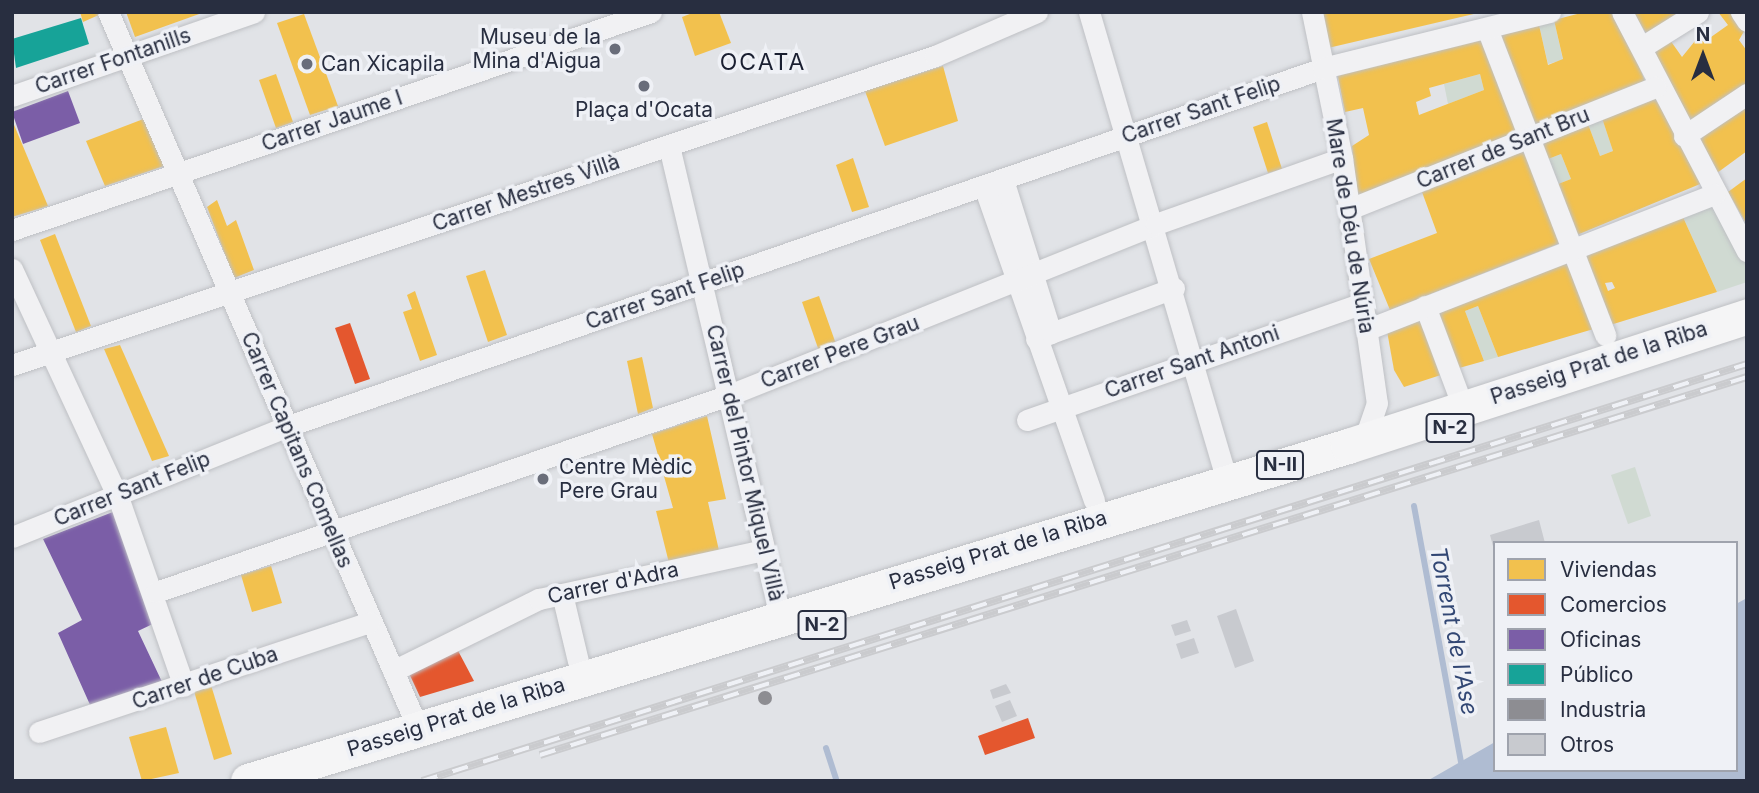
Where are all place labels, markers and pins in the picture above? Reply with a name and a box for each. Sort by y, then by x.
place label: Museu de la Mina d'Aigua [473,24,601,74]
marker: Museu de la Mina d'Aigua [607,41,623,57]
place label: Can Xicapila [321,51,445,77]
marker: Can Xicapila [299,56,315,72]
marker: Plaça d'Ocata [636,78,652,94]
place label: Plaça d'Ocata [575,97,713,123]
place label: Centre Mèdic Pere Grau [559,454,693,504]
marker: Centre Mèdic Pere Grau [533,469,553,489]

